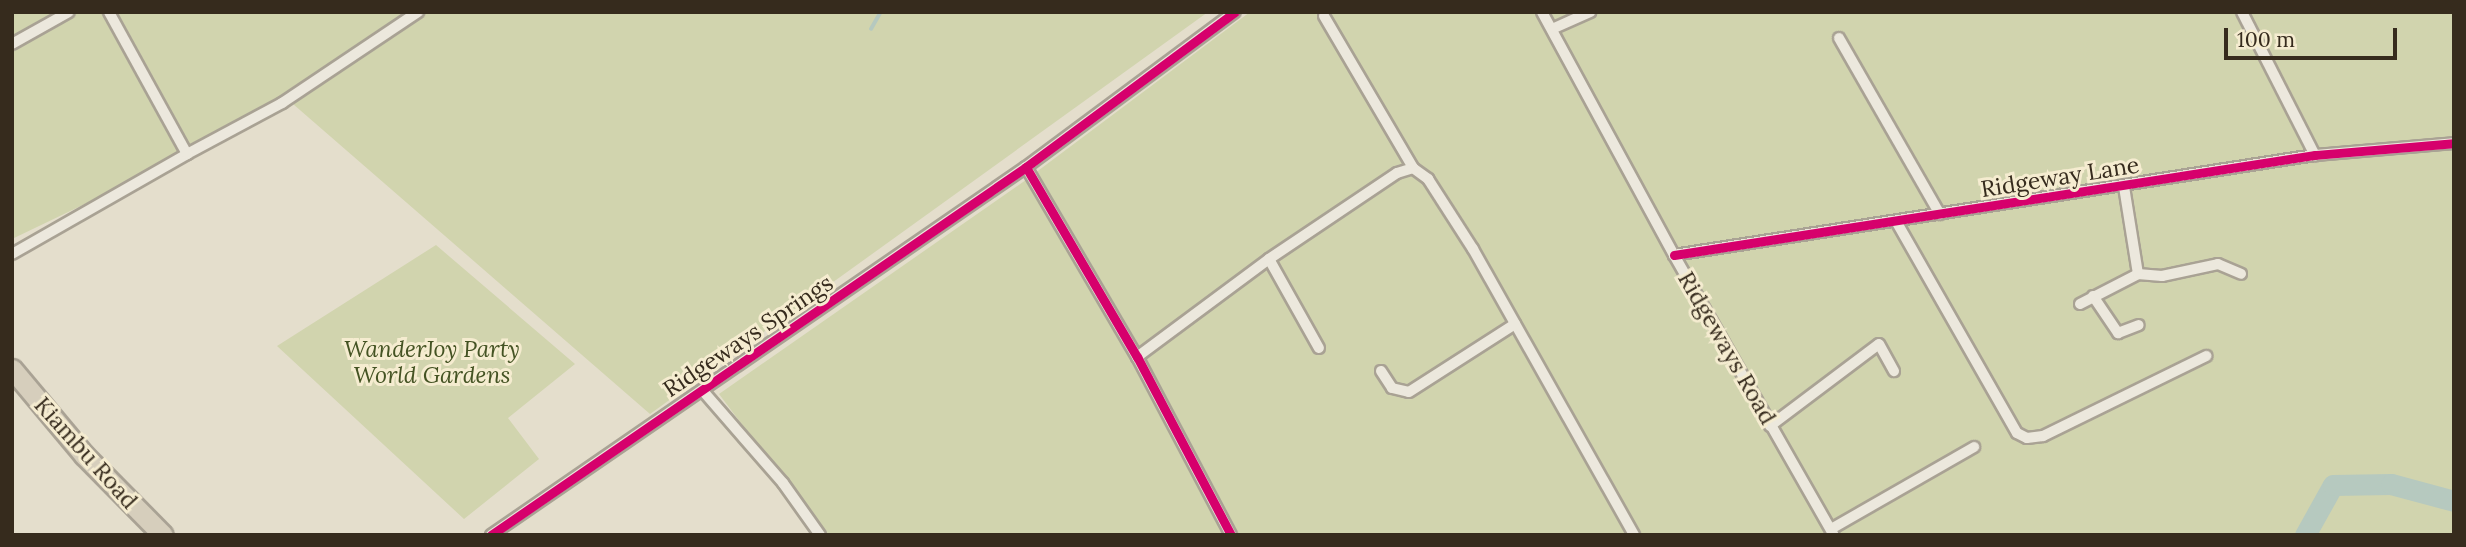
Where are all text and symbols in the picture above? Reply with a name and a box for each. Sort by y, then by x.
scale bar [2228,14,2401,58]
text: 100 m [2237,26,2295,53]
street label: Ridgeway Lane [1979,151,2141,203]
street label: Ridgeways Road [1672,267,1782,429]
street label: Ridgeways Springs [658,269,838,403]
park label: WanderJoy Party World Gardens [344,335,520,389]
street label: Kiambu Road [29,391,143,515]

